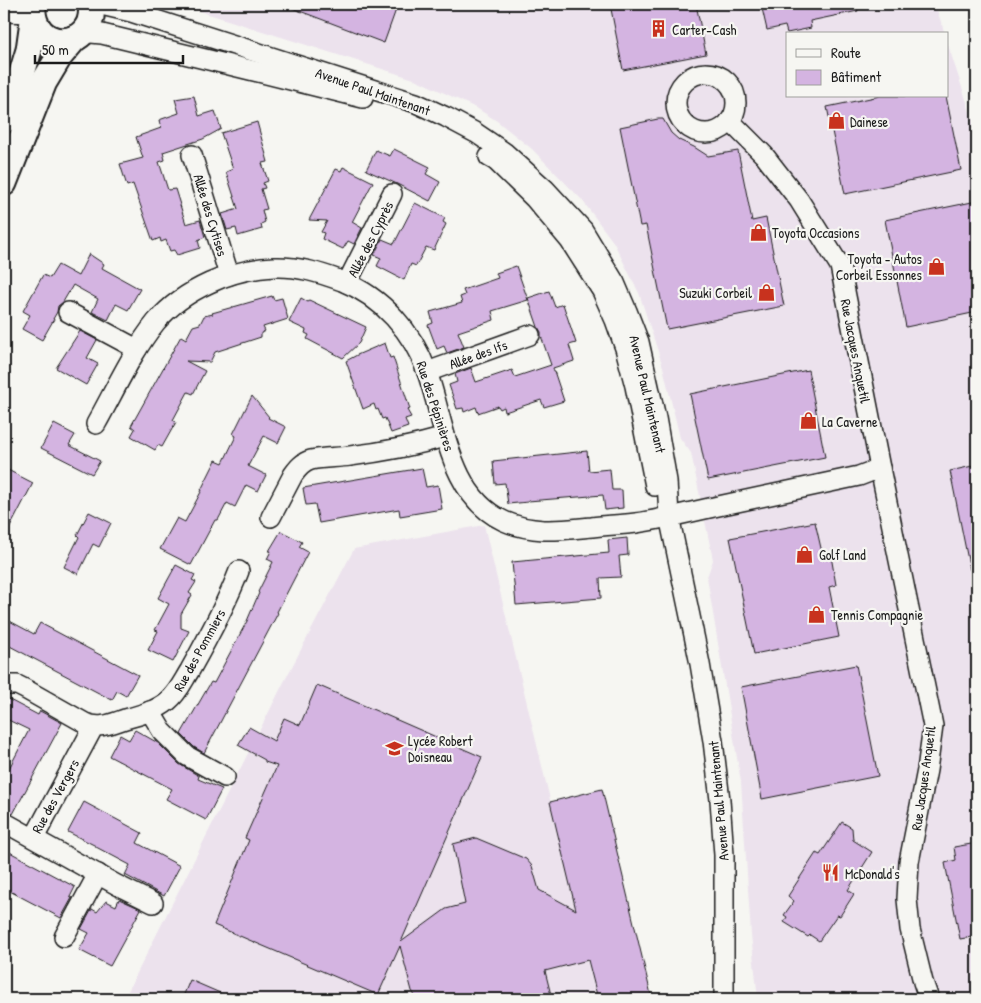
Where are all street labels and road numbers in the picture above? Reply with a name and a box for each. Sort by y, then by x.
street label: Avenue Paul Maintenant [313,62,433,120]
street label: Allée des Cytises [189,172,232,259]
street label: Allée des Cyprès [343,198,398,281]
street label: Rue Jacques Anquetil [836,297,875,405]
street label: Avenue Paul Maintenant [625,333,671,455]
street label: Allée des Ifs [446,335,510,373]
street label: Rue des Pépinières [412,359,459,454]
street label: Rue des Pommiers [169,605,229,695]
street label: Rue Jacques Anquetil [906,724,941,832]
street label: Avenue Paul Maintenant [703,740,733,862]
street label: Rue des Vergers [27,756,84,837]

